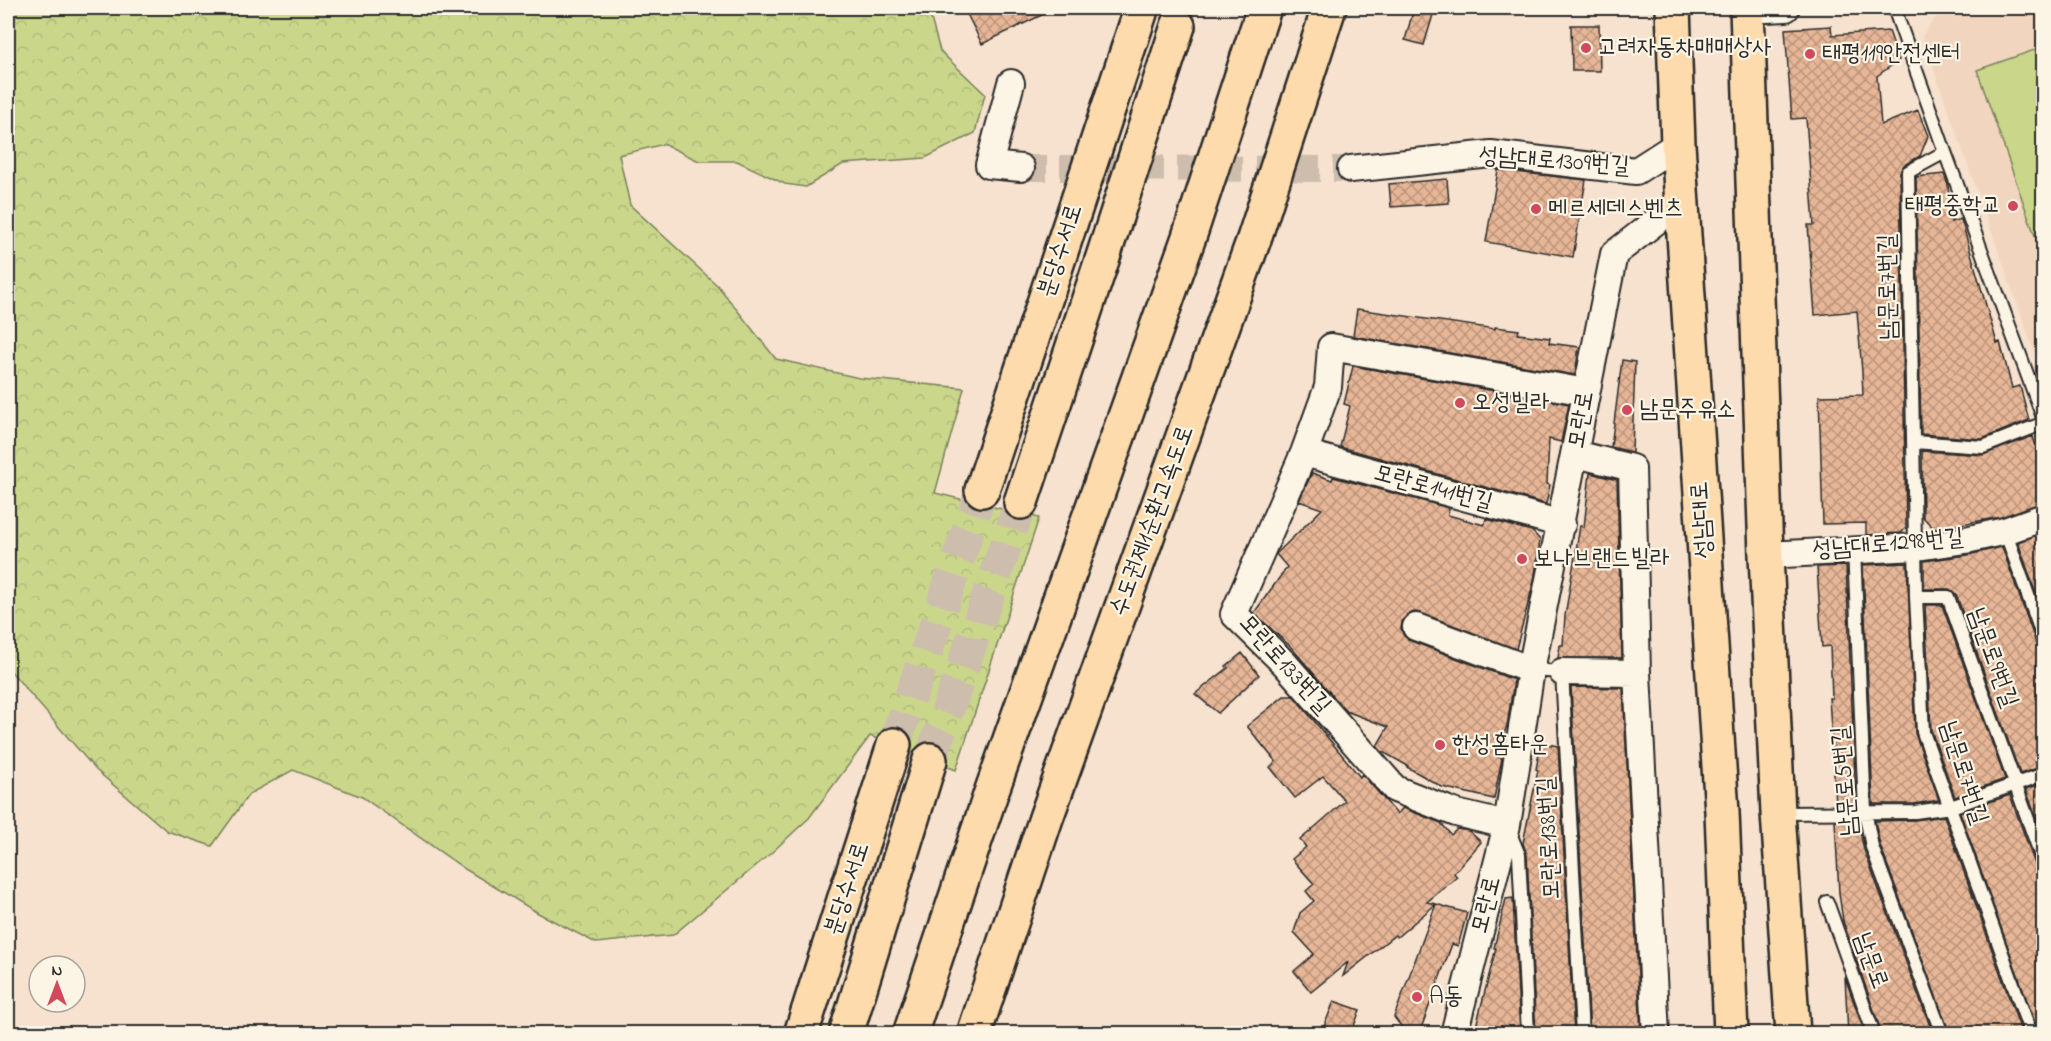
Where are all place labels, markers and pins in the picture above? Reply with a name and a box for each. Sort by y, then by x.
place label: 고려자동차매매상사 [1598,31,1772,66]
place label: 태평119안전센터 [1822,37,1960,72]
marker: 고려자동차매매상사 [1579,41,1593,55]
marker: 태평119안전센터 [1803,47,1817,61]
place label: 태평중학교 [1904,189,2001,224]
place label: 메르세데스벤츠 [1548,192,1683,227]
marker: 태평중학교 [2006,199,2020,213]
marker: 메르세데스벤츠 [1529,202,1543,216]
place label: 오성빌라 [1472,386,1549,421]
place label: 남문주유소 [1639,393,1736,428]
marker: 오성빌라 [1453,396,1467,410]
marker: 남문주유소 [1620,403,1634,417]
place label: 보나브랜드빌라 [1534,542,1669,577]
marker: 보나브랜드빌라 [1515,552,1529,566]
place label: 한성홈타운 [1452,728,1549,763]
marker: 한성홈타운 [1433,738,1447,752]
place label: A동 [1429,980,1463,1015]
marker: A동 [1410,990,1424,1004]

